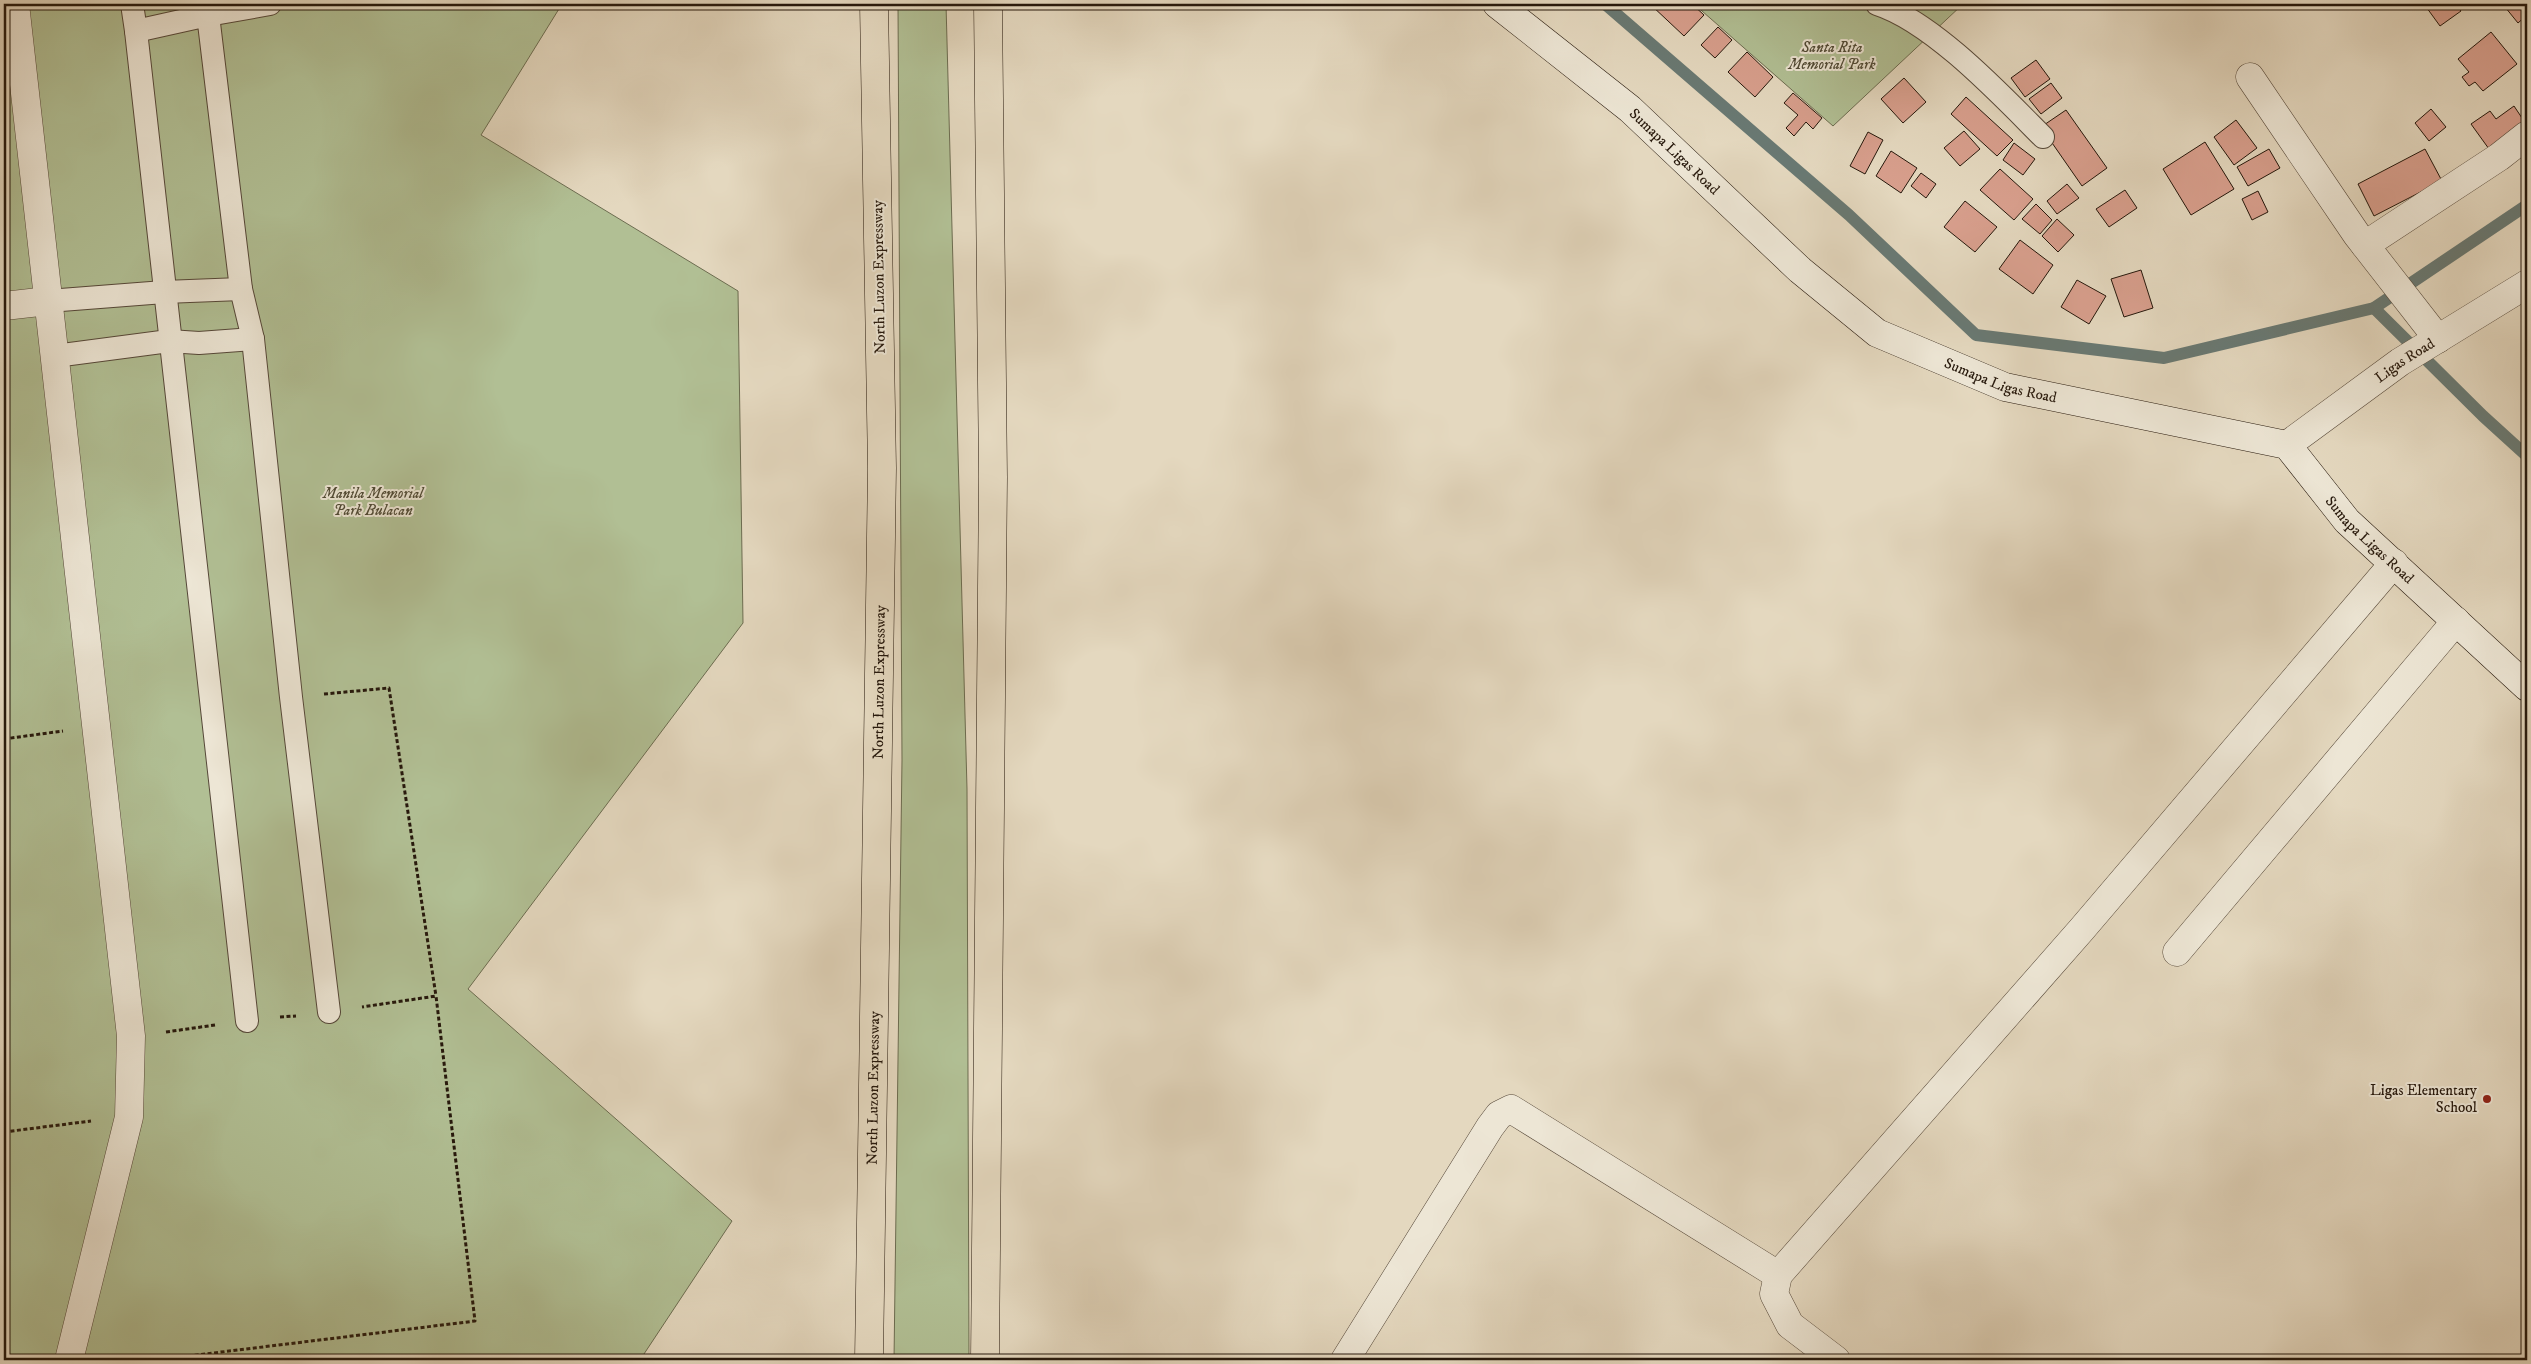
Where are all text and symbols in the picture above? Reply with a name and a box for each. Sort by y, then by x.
park label: Santa Rita Memorial Park [1787,38,1876,74]
street label: Sumapa Ligas Road [1625,104,1724,199]
street label: North Luzon Expressway [868,199,890,354]
street label: Ligas Road [2371,333,2438,387]
street label: Sumapa Ligas Road [1942,353,2059,407]
park label: Manila Memorial Park Bulacan [322,484,425,520]
street label: Sumapa Ligas Road [2321,492,2419,588]
street label: North Luzon Expressway [868,604,890,759]
street label: North Luzon Expressway [862,1010,884,1165]
place label: Ligas Elementary School [2370,1081,2478,1117]
marker: Ligas Elementary School [2481,1093,2493,1105]

